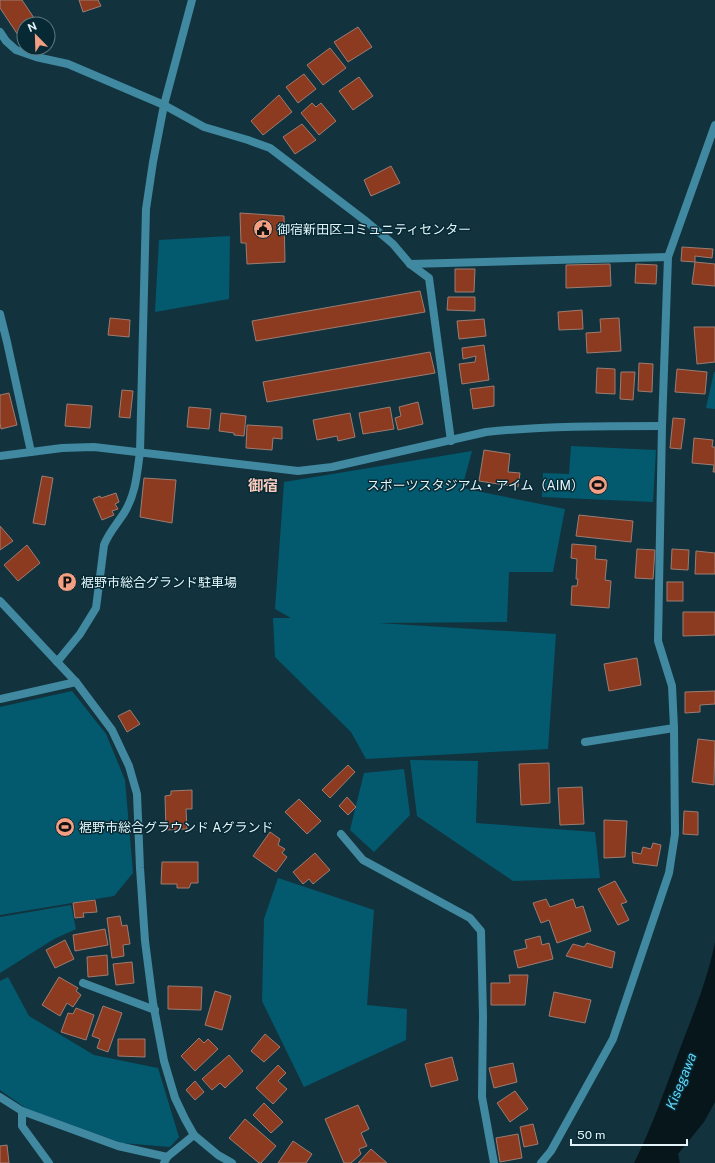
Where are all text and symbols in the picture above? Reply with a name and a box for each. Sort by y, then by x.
north arrow [16,16,56,56]
text: N [26,20,38,34]
public building icon: 御宿新田区コミュニティセンター [252,218,274,240]
place label: 御宿新田区コミュニティセンター [277,222,471,237]
sports icon: スポーツスタジアム・アイム（AIM） [587,474,609,496]
district label: 御宿 [248,477,278,494]
place label: スポーツスタジアム・アイム（AIM） [367,478,584,493]
parking icon: 裾野市総合グランド駐車場 [56,571,78,593]
place label: 裾野市総合グランド駐車場 [81,575,237,590]
sports icon: 裾野市総合グラウンド Aグランド [54,816,76,838]
place label: 裾野市総合グラウンド Aグランド [79,820,273,835]
water label: Kisegawa [662,1050,700,1112]
scale bar [571,1121,687,1147]
text: 50 m [577,1128,605,1142]

